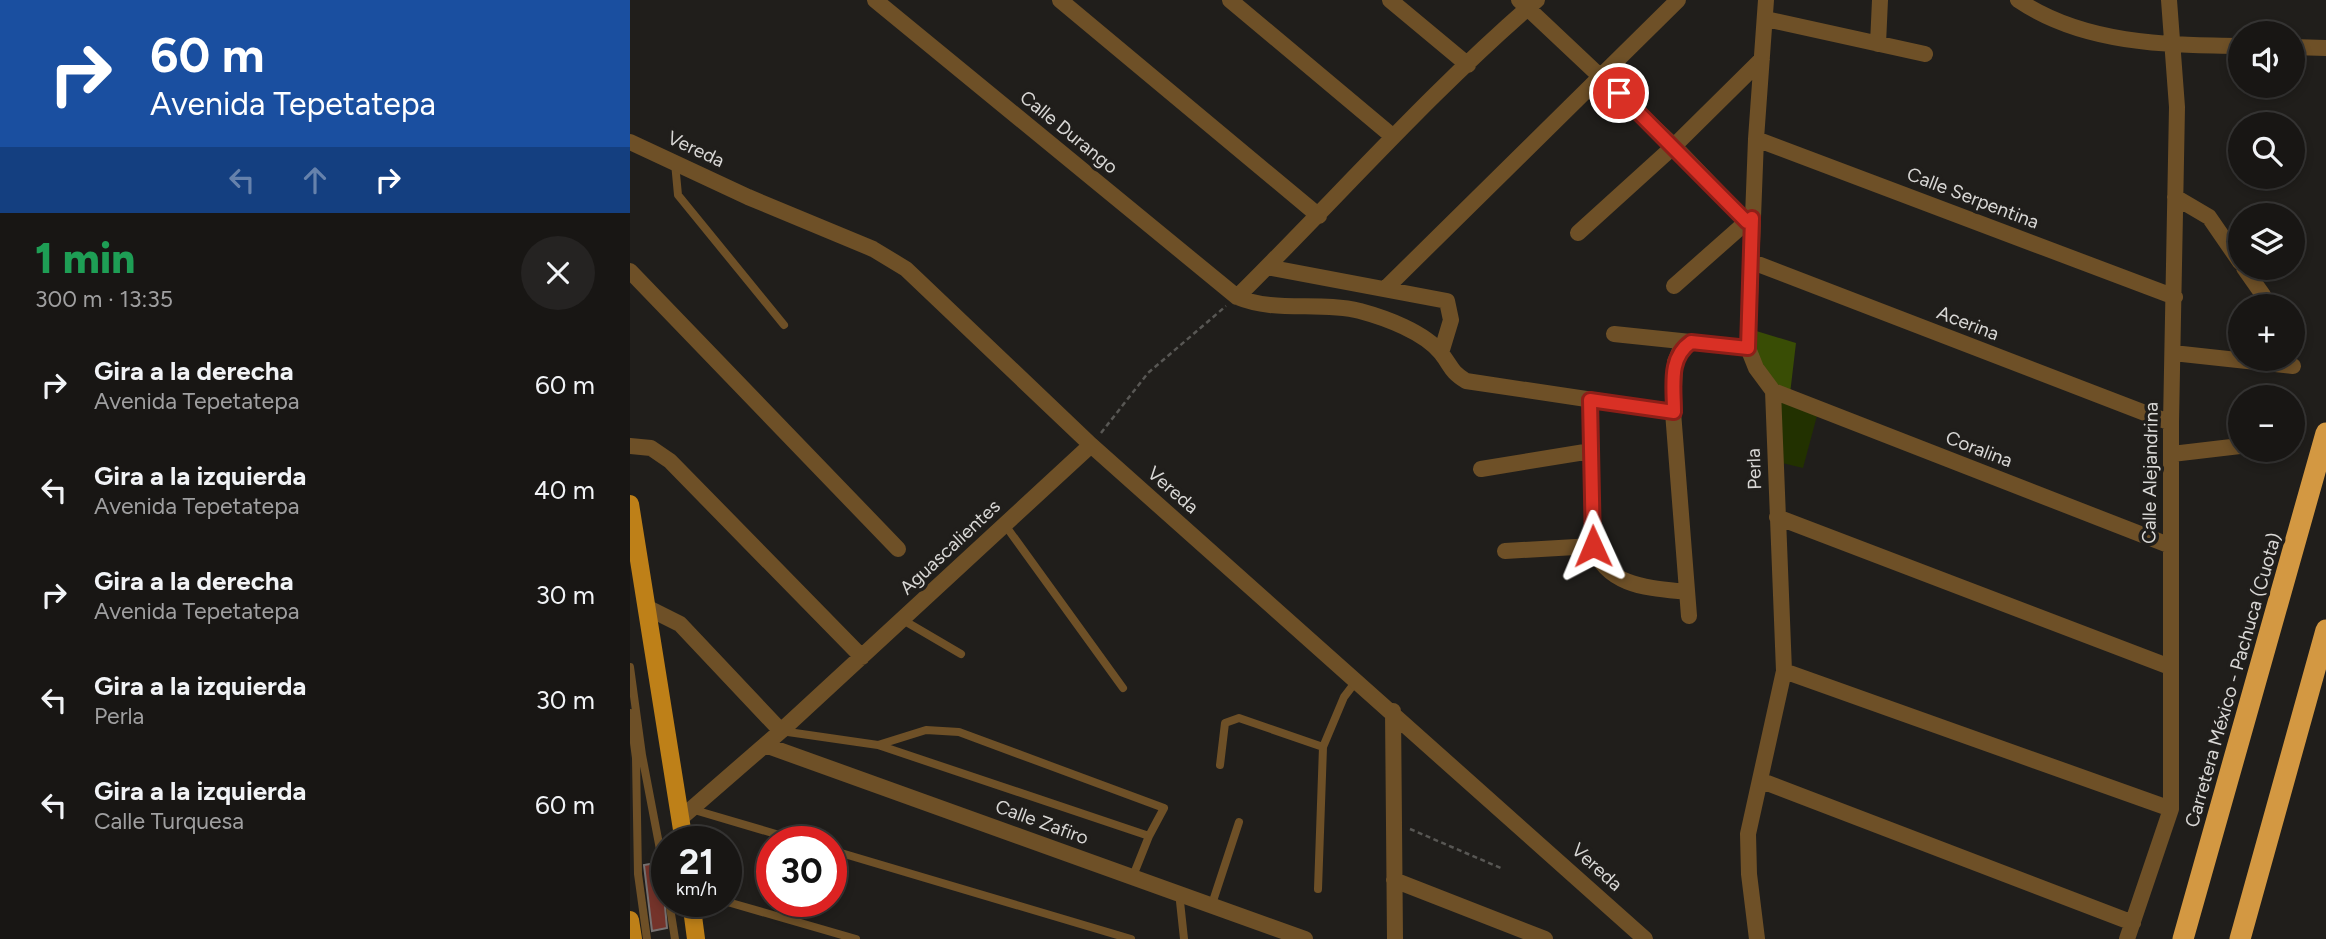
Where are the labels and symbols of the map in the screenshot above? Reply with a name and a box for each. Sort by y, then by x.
pin [1589,63,1649,123]
street label: Calle Durango [1015,85,1123,179]
street label: Vereda [664,126,728,172]
street label: Calle Serpentina [1904,162,2042,234]
street label: Acerina [1934,301,2002,345]
street label: Calle Alejandrina [2137,402,2163,544]
street label: Coralina [1942,426,2016,472]
street label: Perla [1742,448,1766,490]
street label: Vereda [1143,462,1203,518]
street label: Aguascalientes [895,495,1005,599]
position arrow [1556,509,1630,583]
street label: Carretera México - Pachuca (Cuota) [2180,530,2286,830]
street label: Calle Zafiro [992,795,1092,849]
speed limit sign: 30 [756,826,847,917]
street label: Vereda [1567,838,1627,896]

